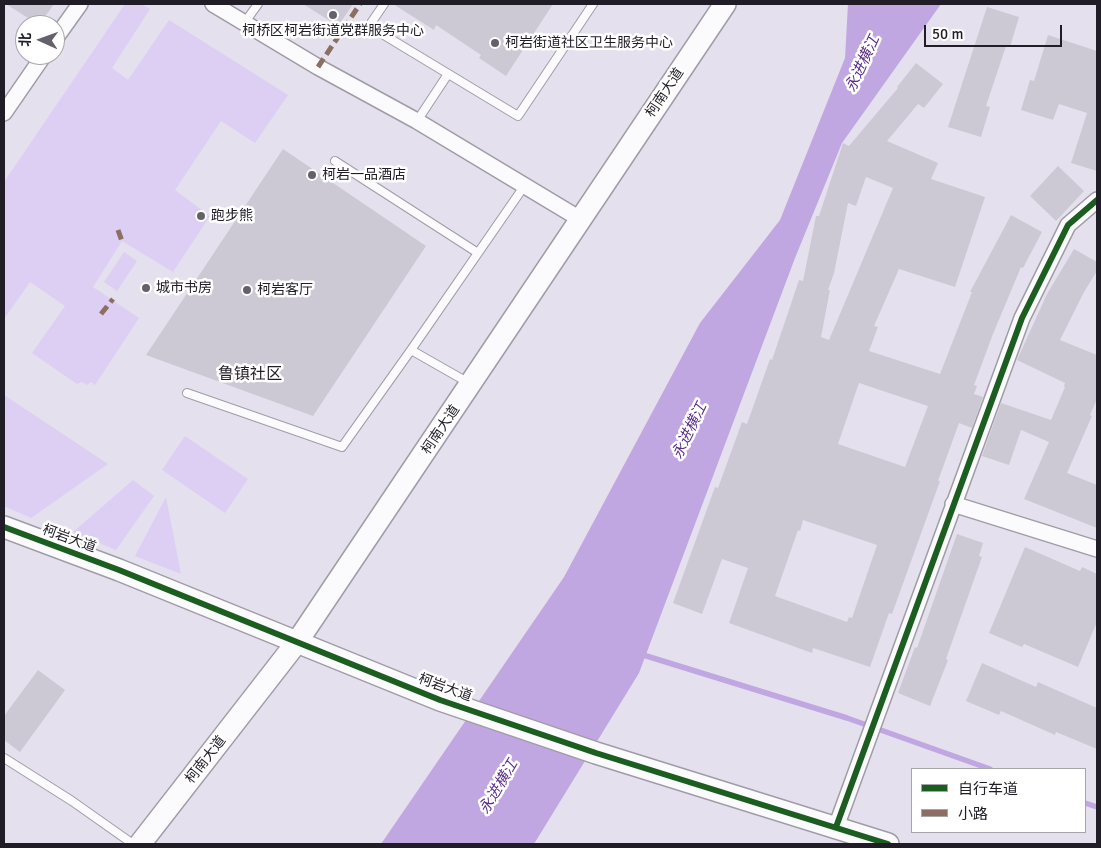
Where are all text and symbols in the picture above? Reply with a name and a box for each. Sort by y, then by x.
marker: 柯桥区柯岩街道党群服务中心 [327,9,339,21]
north arrow [15,15,65,65]
scale bar [926,15,1064,47]
place label: 柯桥区柯岩街道党群服务中心 [242,23,424,39]
text: 50 m [932,25,963,43]
text: 北 [17,32,34,47]
water label: 永进横江 [842,33,884,95]
place label: 柯岩街道社区卫生服务中心 [505,35,673,51]
marker: 柯岩街道社区卫生服务中心 [489,37,501,49]
street label: 柯南大道 [642,65,688,121]
place label: 柯岩一品酒店 [322,167,406,183]
marker: 柯岩一品酒店 [306,169,318,181]
place label: 跑步熊 [211,208,253,224]
marker: 跑步熊 [195,210,207,222]
place label: 城市书房 [156,280,212,296]
marker: 城市书房 [140,282,152,294]
place label: 柯岩客厅 [257,282,313,298]
marker: 柯岩客厅 [241,284,253,296]
district label: 鲁镇社区 [218,365,282,385]
water label: 永进横江 [669,400,711,462]
street label: 柯南大道 [418,402,464,458]
street label: 柯岩大道 [40,522,98,556]
street label: 柯岩大道 [416,671,474,705]
street label: 柯南大道 [182,733,230,787]
water label: 永进横江 [476,757,522,817]
legend [911,768,1086,833]
text: 自行车道 [958,780,1018,798]
text: 小路 [958,805,988,823]

